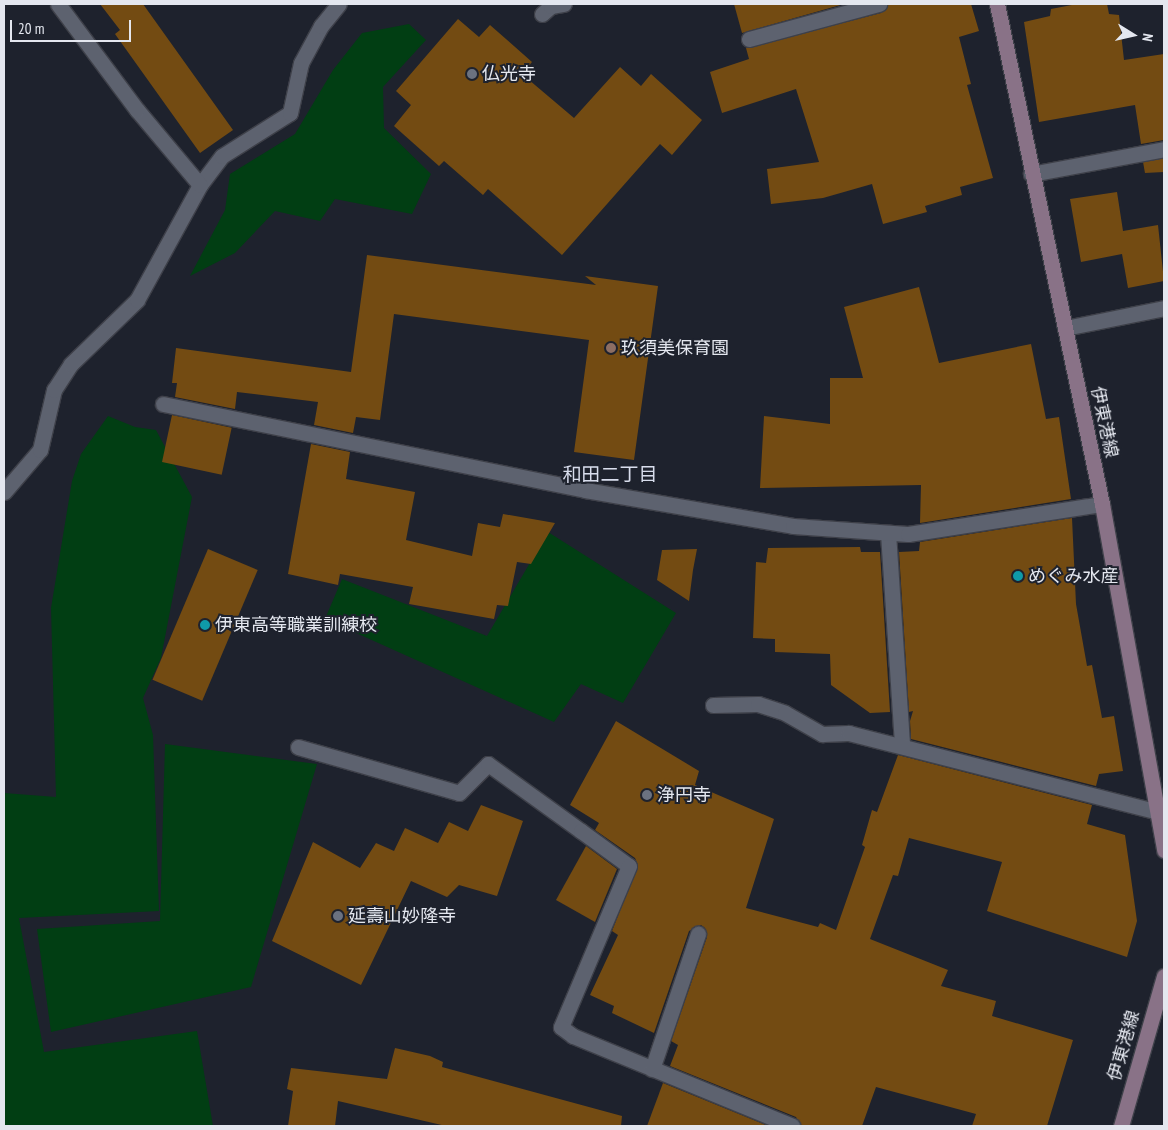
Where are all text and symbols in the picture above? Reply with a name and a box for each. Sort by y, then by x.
scale bar [12,10,134,42]
north arrow [1108,10,1158,60]
text: 20 m [18,19,44,38]
text: N [1138,32,1157,43]
place label: 仏光寺 [482,63,536,85]
marker: 仏光寺 [466,68,478,80]
place label: 玖須美保育園 [621,337,729,359]
marker: 玖須美保育園 [605,342,617,354]
street label: 伊東港線 [1086,385,1122,459]
district label: 和田二丁目 [563,464,657,486]
place label: めぐみ水産 [1028,565,1118,587]
marker: めぐみ水産 [1012,570,1024,582]
place label: 伊東高等職業訓練校 [215,614,377,636]
marker: 伊東高等職業訓練校 [199,619,211,631]
place label: 浄円寺 [657,784,711,806]
marker: 浄円寺 [641,789,653,801]
place label: 延壽山妙隆寺 [348,905,456,927]
marker: 延壽山妙隆寺 [332,910,344,922]
street label: 伊東港線 [1104,1008,1144,1084]

